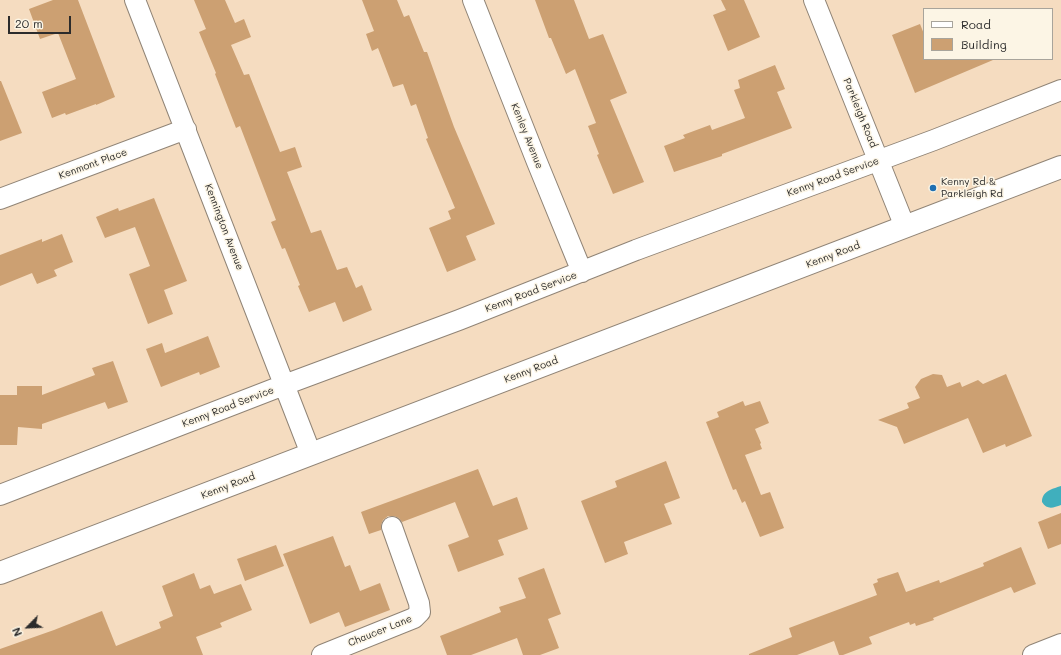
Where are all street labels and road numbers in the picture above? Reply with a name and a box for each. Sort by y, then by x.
street label: Parkleigh Road [841,76,879,150]
street label: Kenley Avenue [508,102,546,170]
street label: Kenmont Place [57,146,129,182]
street label: Kenny Road Service [785,155,881,199]
street label: Kennington Avenue [202,182,246,272]
street label: Kenny Road [804,239,862,271]
street label: Kenny Road Service [484,269,578,315]
street label: Kenny Road [502,354,560,386]
street label: Kenny Road Service [181,384,275,430]
street label: Kenny Road [199,470,257,502]
street label: Chaucer Lane [346,613,414,649]

